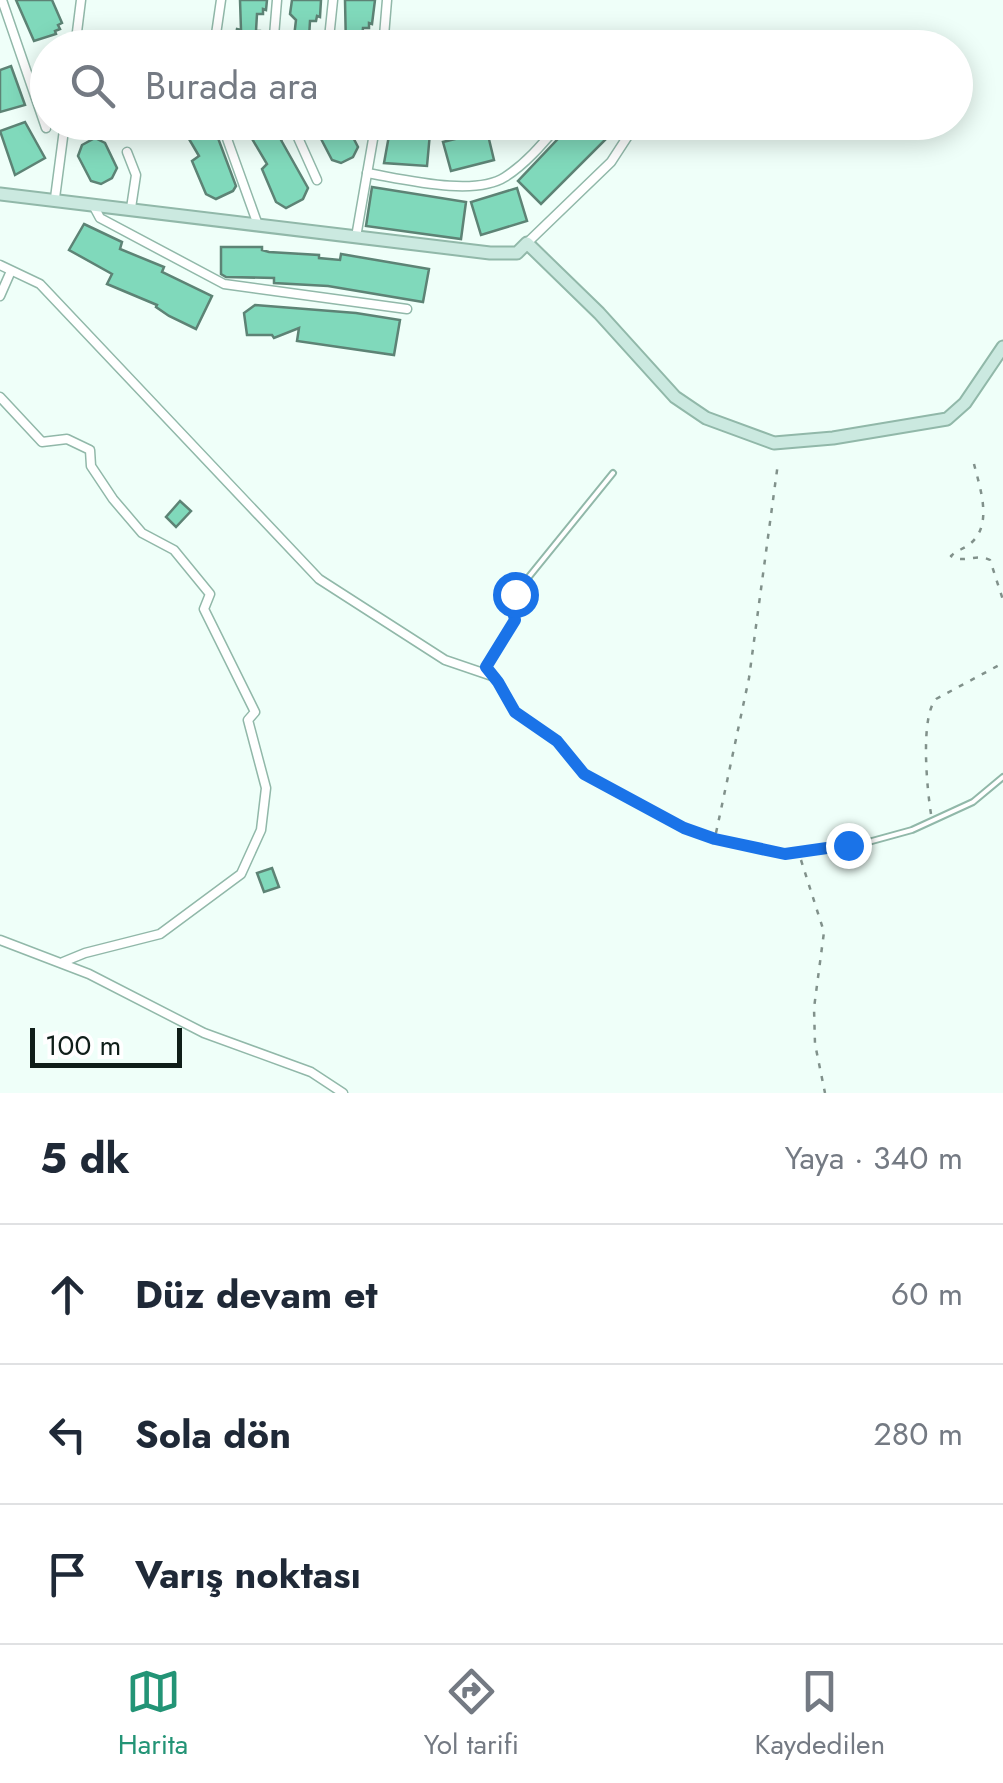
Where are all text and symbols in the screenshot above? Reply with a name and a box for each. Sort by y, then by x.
search box [30,30,973,140]
icon: search [65,58,120,113]
text: Burada ara [145,58,318,113]
route start [493,572,539,618]
route end [826,823,872,869]
scale bar [30,1023,182,1068]
text: 100 m [45,1025,121,1066]
text: 5 dk [40,1128,130,1189]
text: Yaya · 340 m [785,1135,963,1181]
icon: ahead [40,1267,95,1322]
text: Düz devam et [135,1267,378,1322]
text: 60 m [891,1271,963,1317]
icon: left [40,1407,95,1462]
text: Sola dön [135,1407,291,1462]
text: 280 m [874,1411,963,1457]
icon: arrive [40,1547,95,1602]
text: Varış noktası [135,1547,361,1602]
tab: Harita [118,1664,188,1765]
tab: Yol tarifi [424,1664,519,1765]
tab: Kaydedilen [755,1664,885,1765]

